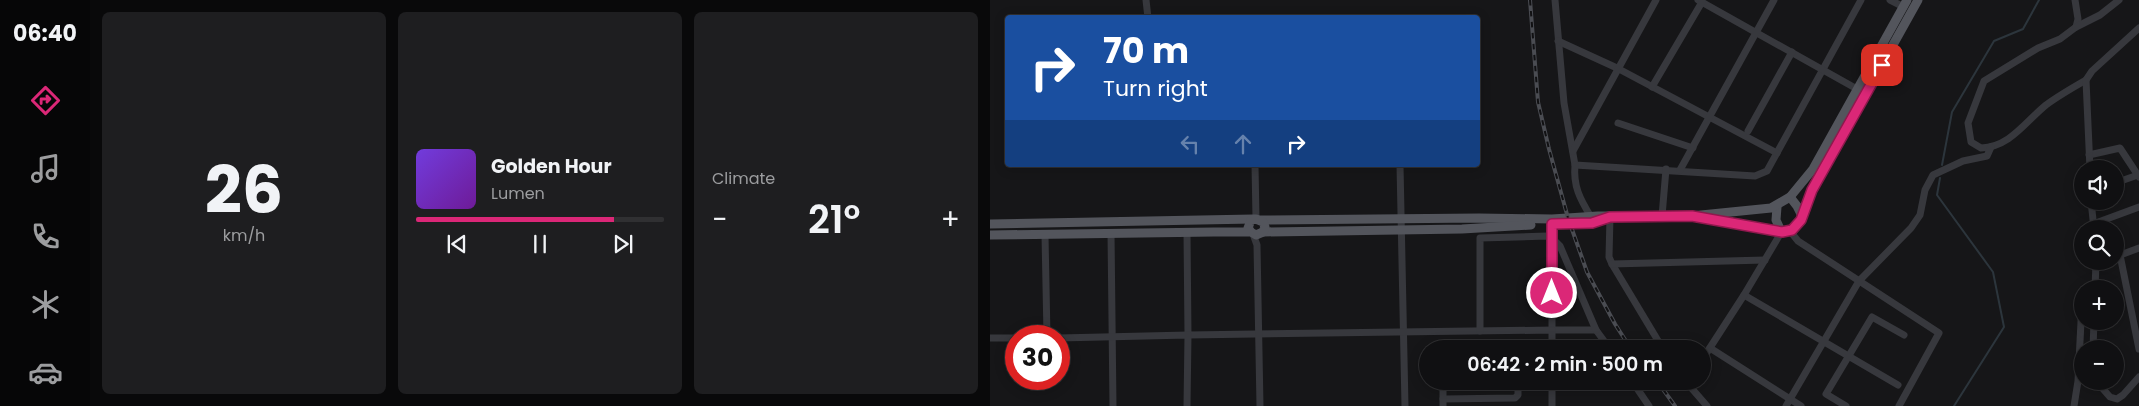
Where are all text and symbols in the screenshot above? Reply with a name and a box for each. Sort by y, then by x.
text: 06:40 [13,18,77,49]
text: 70 m [1103,26,1189,75]
icon: right [1020,35,1085,100]
pin [1861,44,1903,86]
icon: arrive [1868,51,1896,79]
text: Turn right [1103,73,1208,104]
icon: directions [28,83,63,118]
icon: left [1176,130,1204,158]
icon: ahead [1229,130,1257,158]
icon: right [1282,130,1310,158]
text: 26 [205,145,283,236]
icon: music [28,151,63,186]
text: Golden Hour [491,153,612,180]
map controls [2074,160,2124,390]
button: sound [2074,160,2124,210]
text: Climate [712,167,775,190]
text: Lumen [491,182,545,205]
text: 21° [808,193,860,246]
text: − [712,200,727,239]
text: + [941,200,960,239]
icon: phone [28,219,63,254]
button: search [2074,220,2124,270]
text: km/h [223,224,265,247]
icon: previous [443,230,471,258]
icon: pause [526,230,554,258]
icon: next [609,230,637,258]
position arrow [1525,266,1577,318]
button: + [2074,280,2124,330]
icon: climate [28,287,63,322]
speed limit sign: 30 [1005,325,1070,390]
button: − [2074,340,2124,390]
text: 06:42 · 2 min · 500 m [1467,351,1663,378]
icon: car [28,355,63,390]

